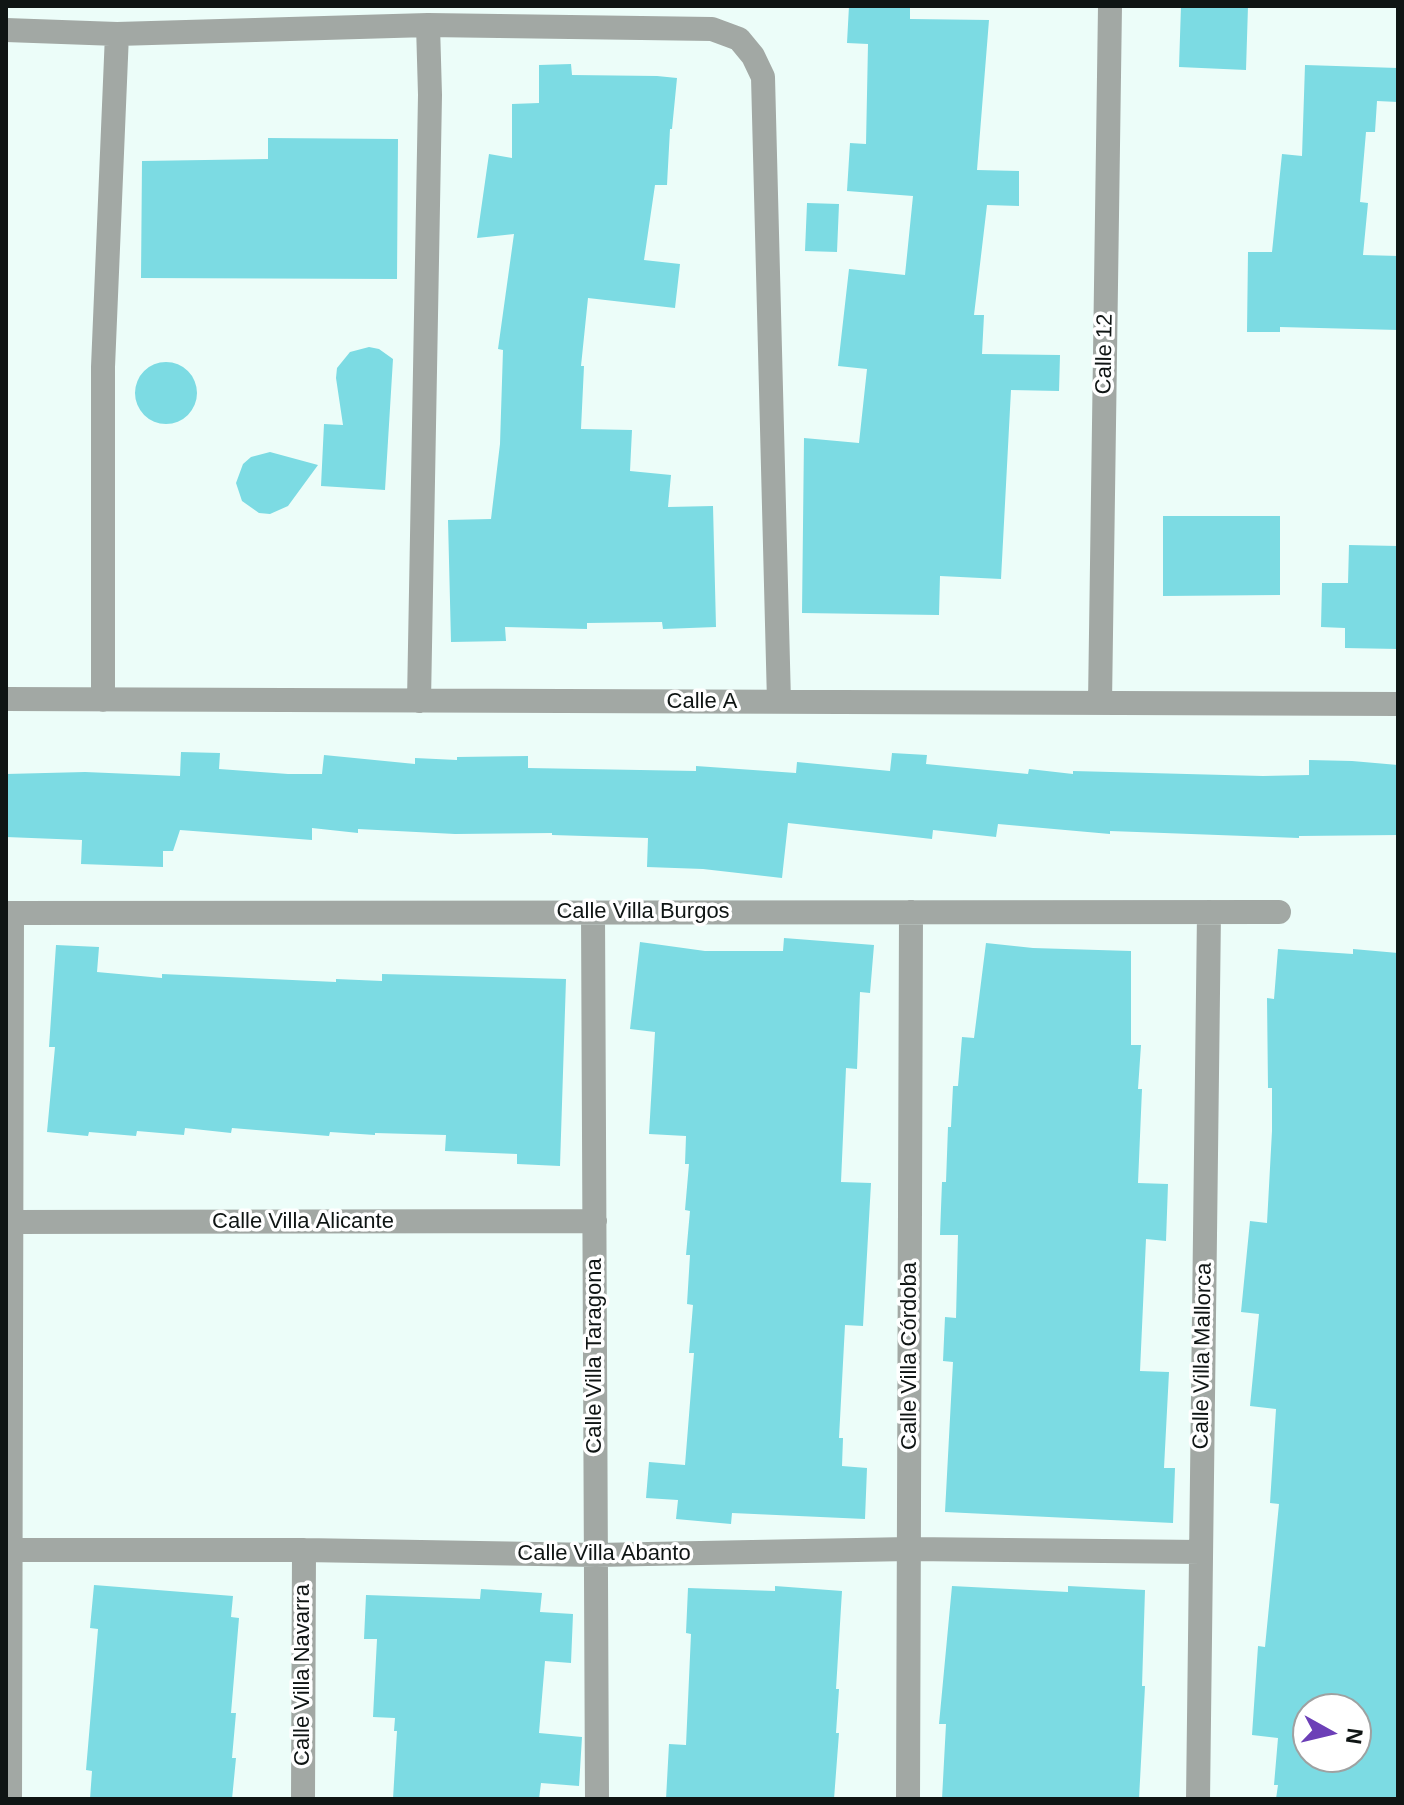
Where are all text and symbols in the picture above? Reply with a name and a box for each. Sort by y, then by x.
street label: Calle 12 [1091,313,1119,395]
street label: Calle A [667,689,737,715]
street label: Calle Villa Burgos [556,899,730,925]
street label: Calle Villa Alicante [212,1209,394,1235]
street label: Calle Villa Taragona [582,1258,608,1454]
street label: Calle Villa Córdoba [897,1262,923,1450]
street label: Calle Villa Mallorca [1188,1262,1218,1450]
street label: Calle Villa Abanto [517,1541,691,1567]
street label: Calle Villa Navarra [290,1584,316,1766]
north arrow [1292,1693,1372,1773]
text: N [1341,1727,1368,1746]

